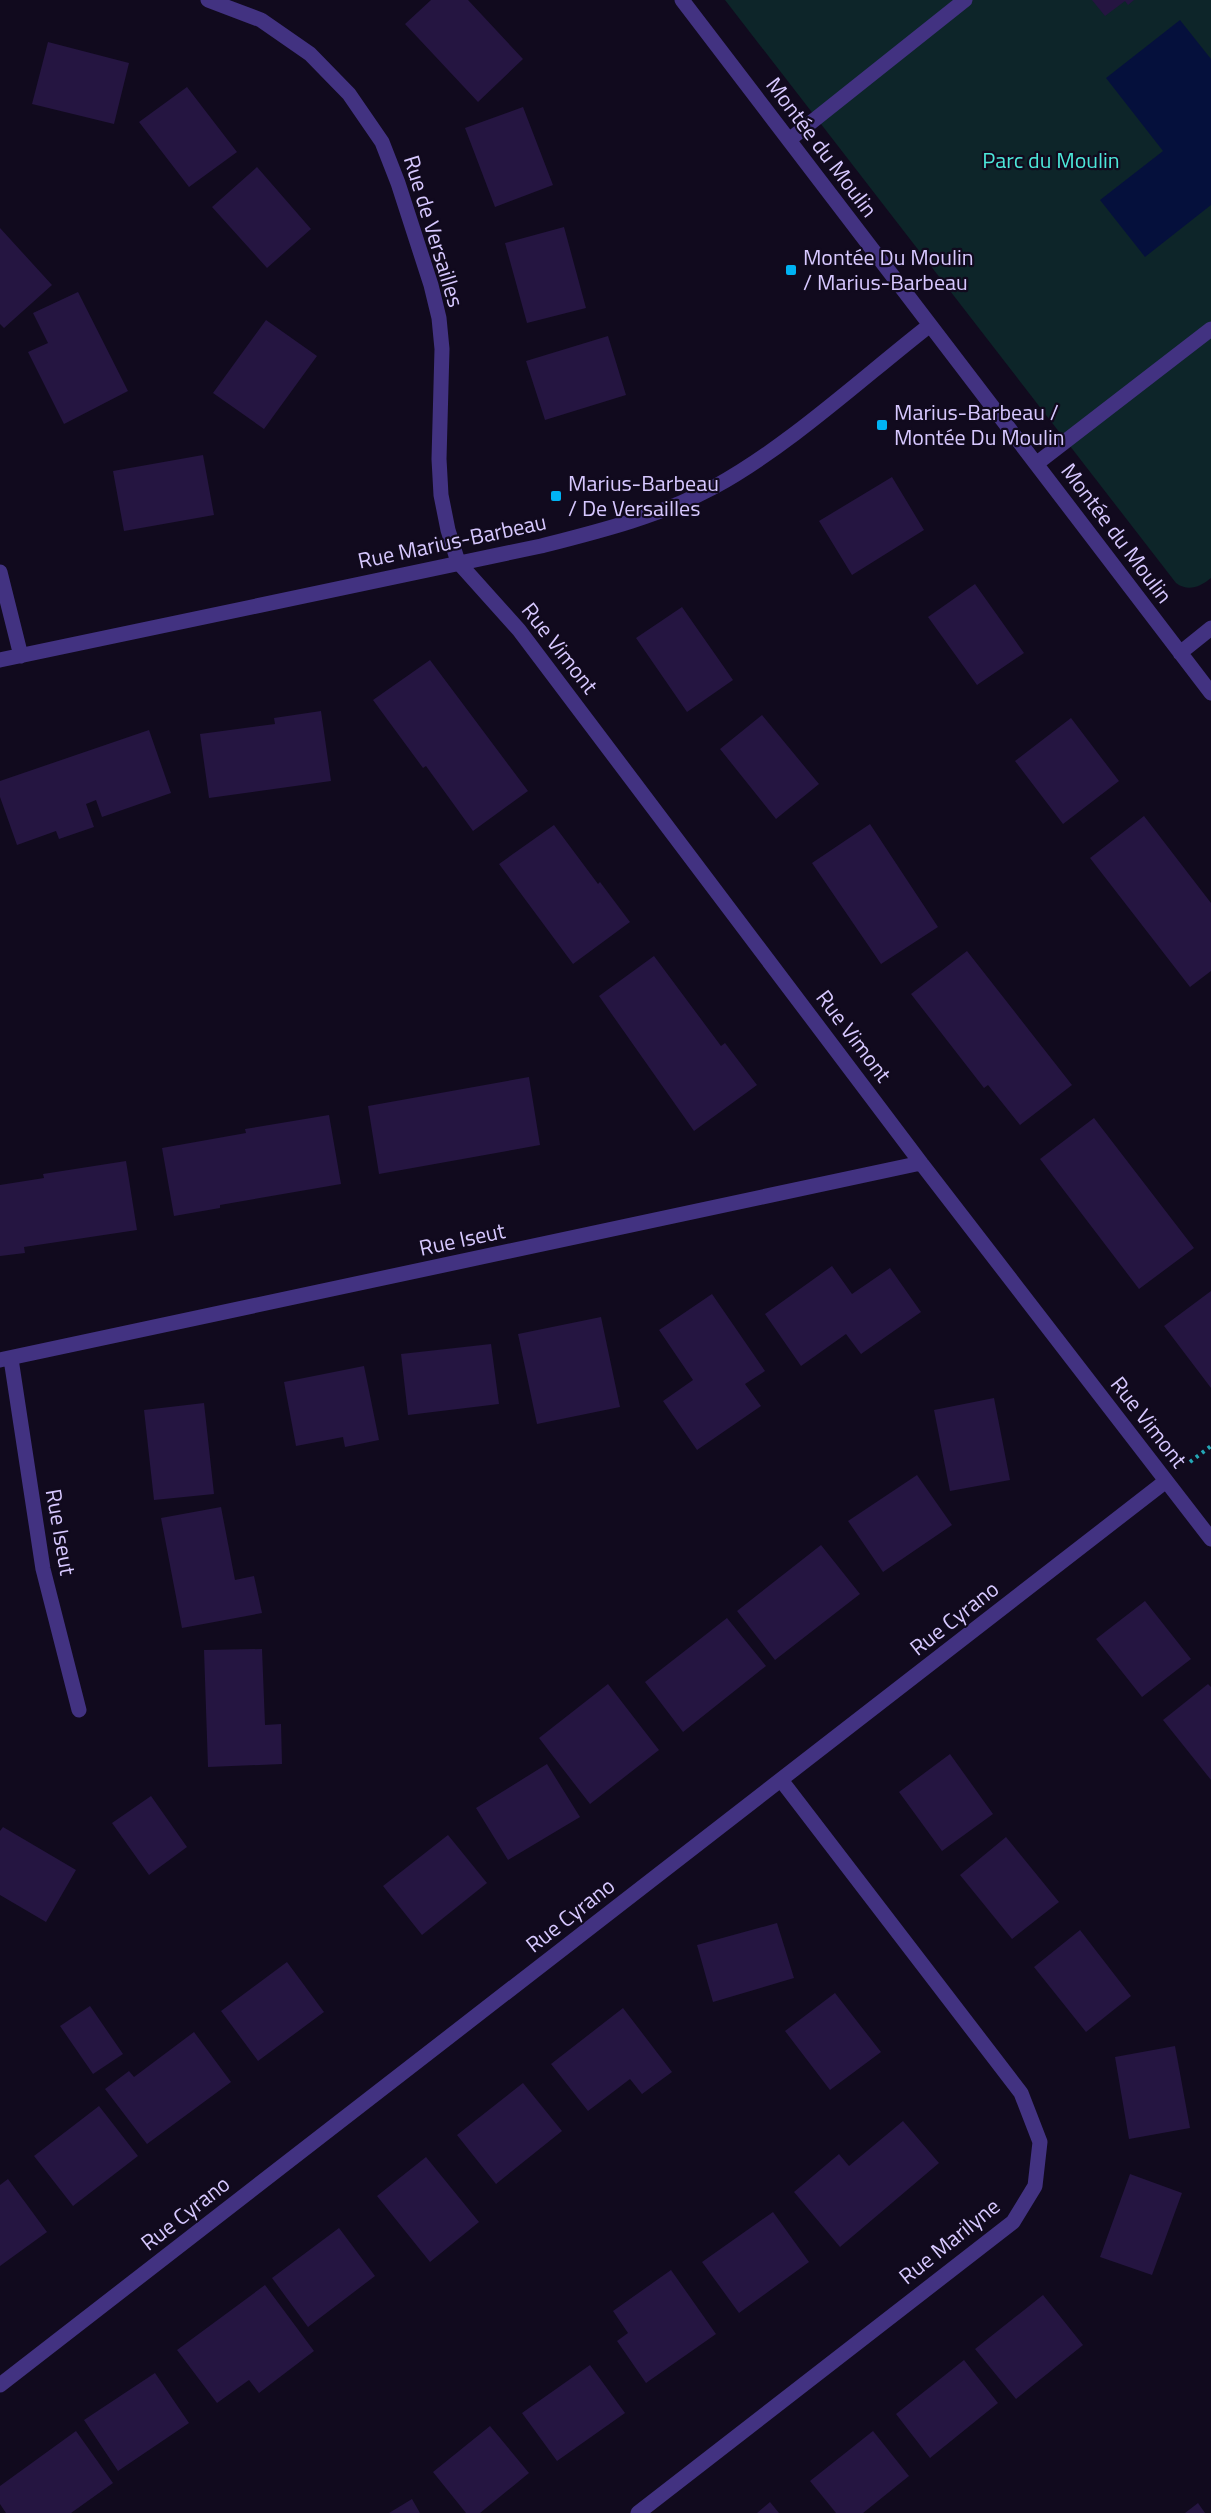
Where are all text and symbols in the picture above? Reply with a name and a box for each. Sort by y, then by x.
street label: Montée du Moulin [758,70,886,224]
park label: Parc du Moulin [982,143,1120,177]
street label: Rue de Versailles [395,151,473,311]
place label: Montée Du Moulin / Marius-Barbeau [803,240,974,299]
marker: Montée Du Moulin / Marius-Barbeau [784,263,798,277]
place label: Marius-Barbeau / Montée Du Moulin [894,395,1065,454]
marker: Marius-Barbeau / Montée Du Moulin [875,418,889,432]
street label: Montée du Moulin [1053,456,1181,610]
place label: Marius-Barbeau / De Versailles [568,466,719,525]
marker: Marius-Barbeau / De Versailles [549,489,563,503]
street label: Rue Marius-Barbeau [355,504,549,578]
street label: Rue Vimont [513,595,607,701]
street label: Rue Vimont [808,983,900,1090]
street label: Rue Iseut [416,1213,508,1265]
street label: Rue Vimont [1102,1369,1196,1475]
street label: Rue Iseut [37,1486,85,1578]
street label: Rue Cyrano [902,1572,1006,1664]
street label: Rue Cyrano [518,1869,622,1961]
street label: Rue Cyrano [133,2167,237,2259]
street label: Rue Marilyne [891,2189,1007,2293]

